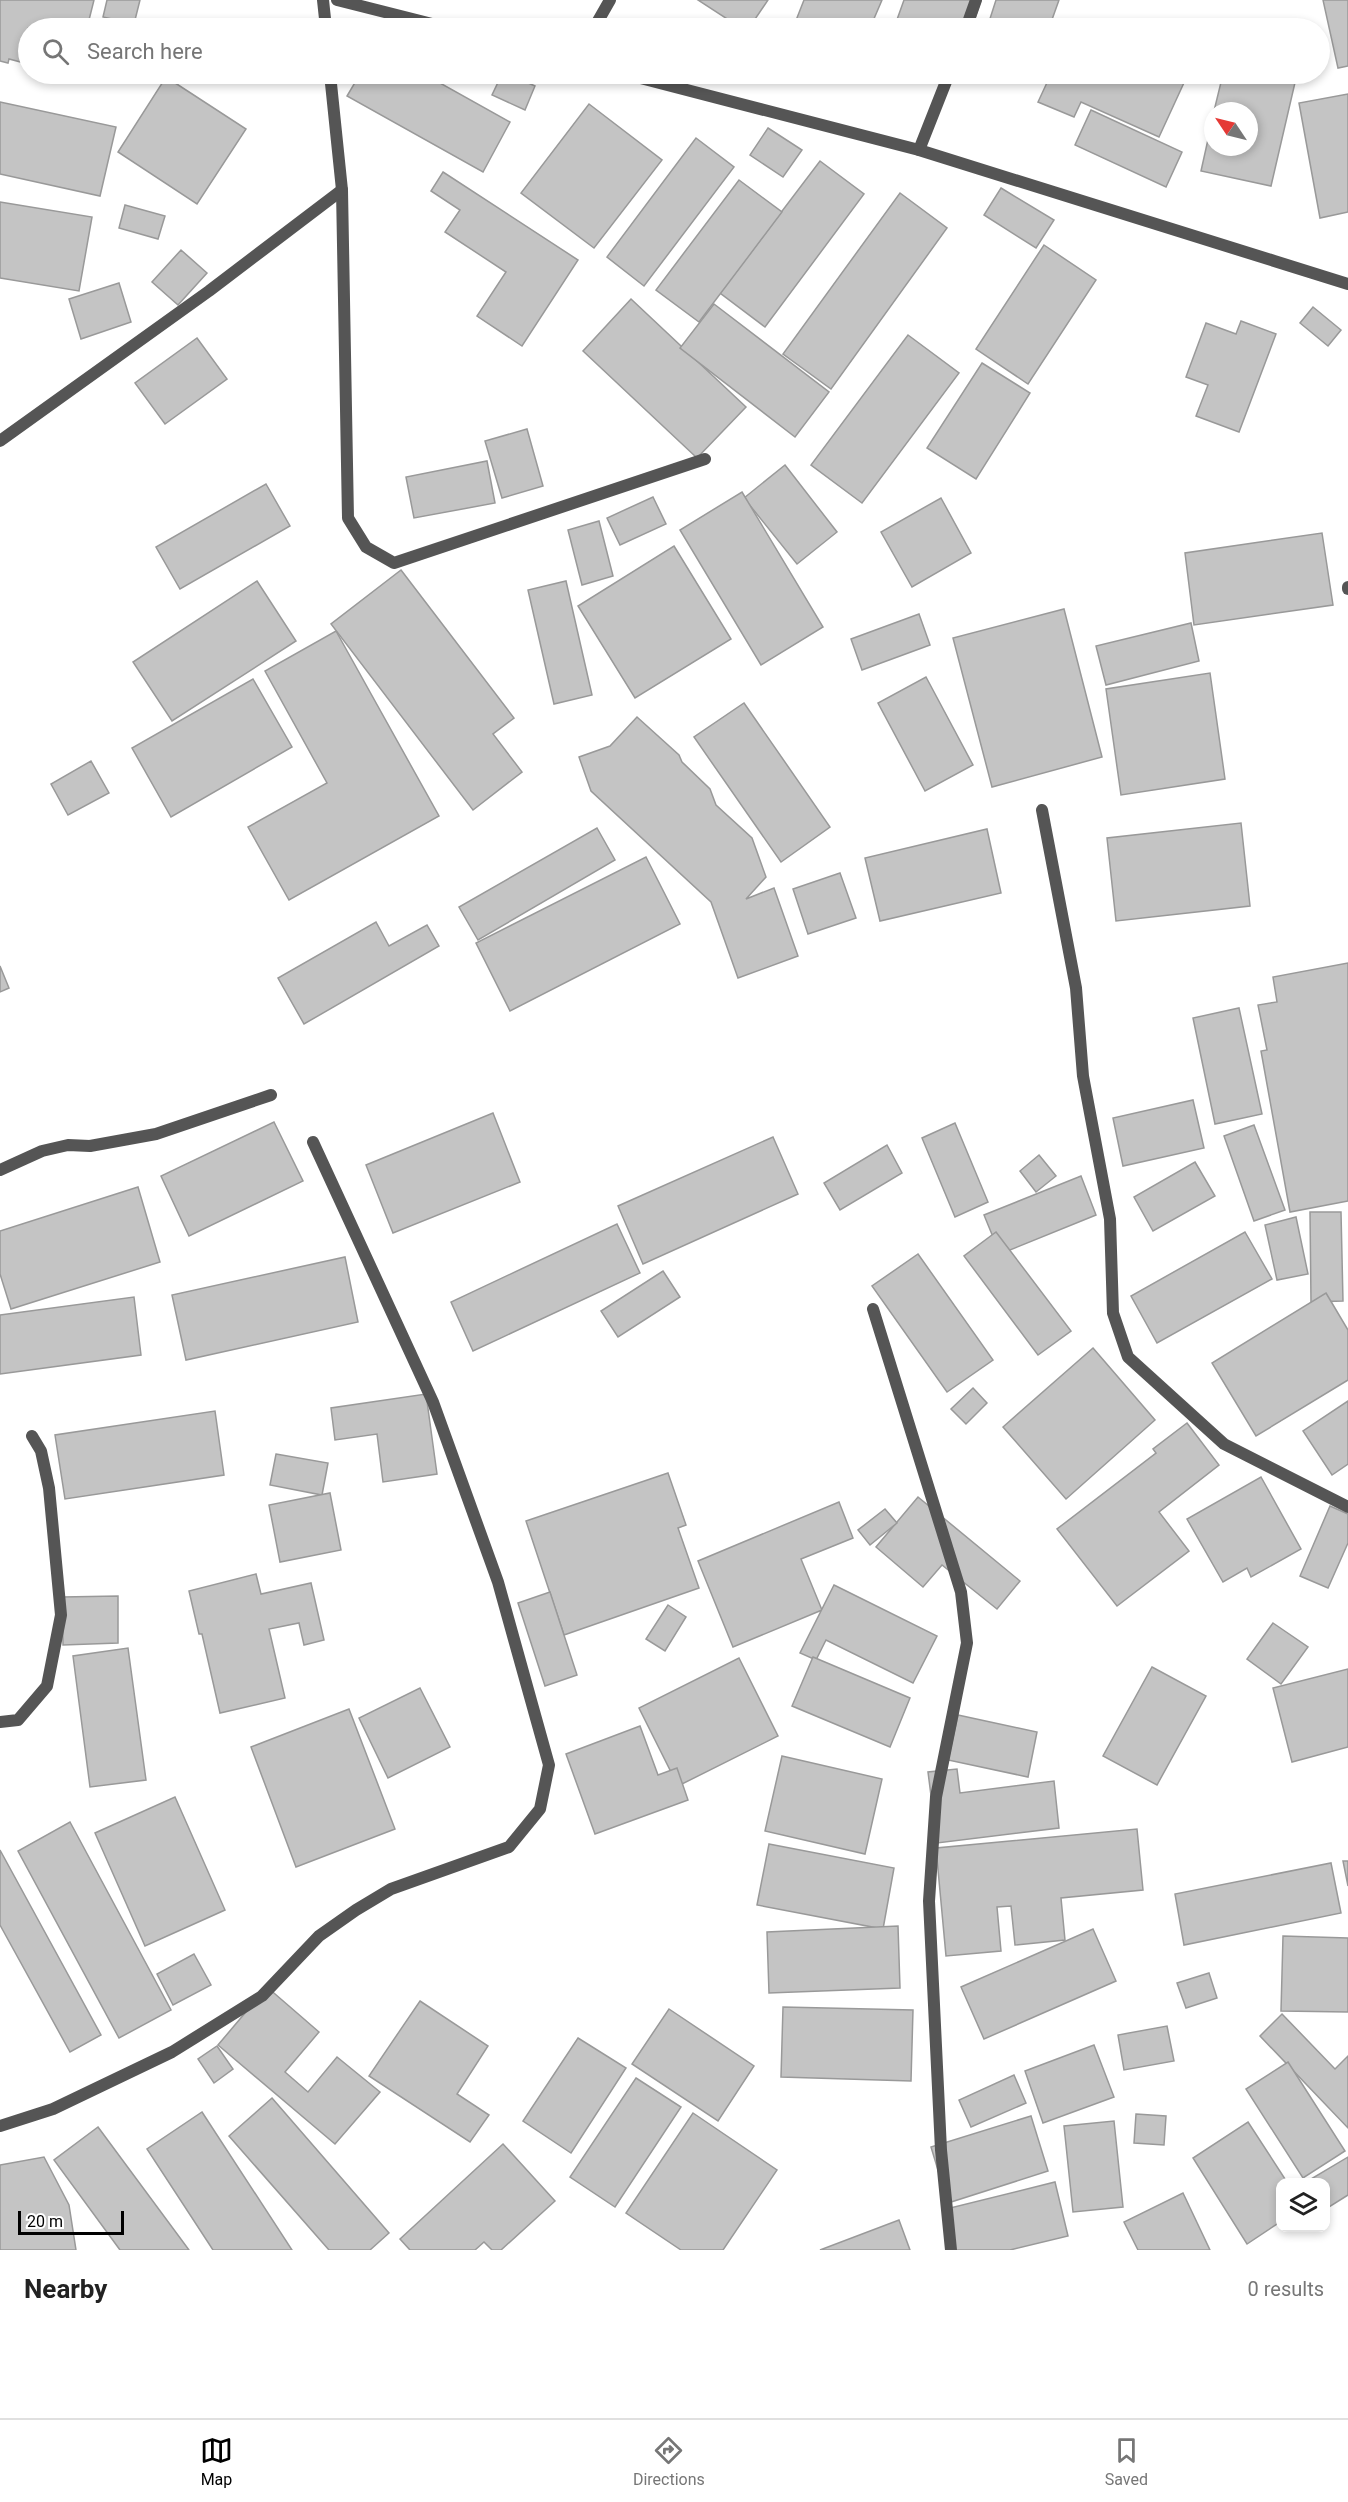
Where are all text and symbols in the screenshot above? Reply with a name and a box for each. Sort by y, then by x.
search box [18,18,1330,84]
icon: search [39,35,72,68]
text: Search here [87,39,203,64]
north arrow [1204,102,1258,156]
map controls [1276,2178,1330,2232]
button: layers [1276,2178,1330,2232]
scale bar [18,2208,124,2236]
text: 20 m [27,2212,63,2231]
text: Nearby [24,2274,107,2304]
text: 0 results [1248,2277,1324,2301]
tab: Map [200,2434,233,2489]
tab: Directions [633,2434,705,2489]
tab: Saved [1105,2434,1148,2489]

